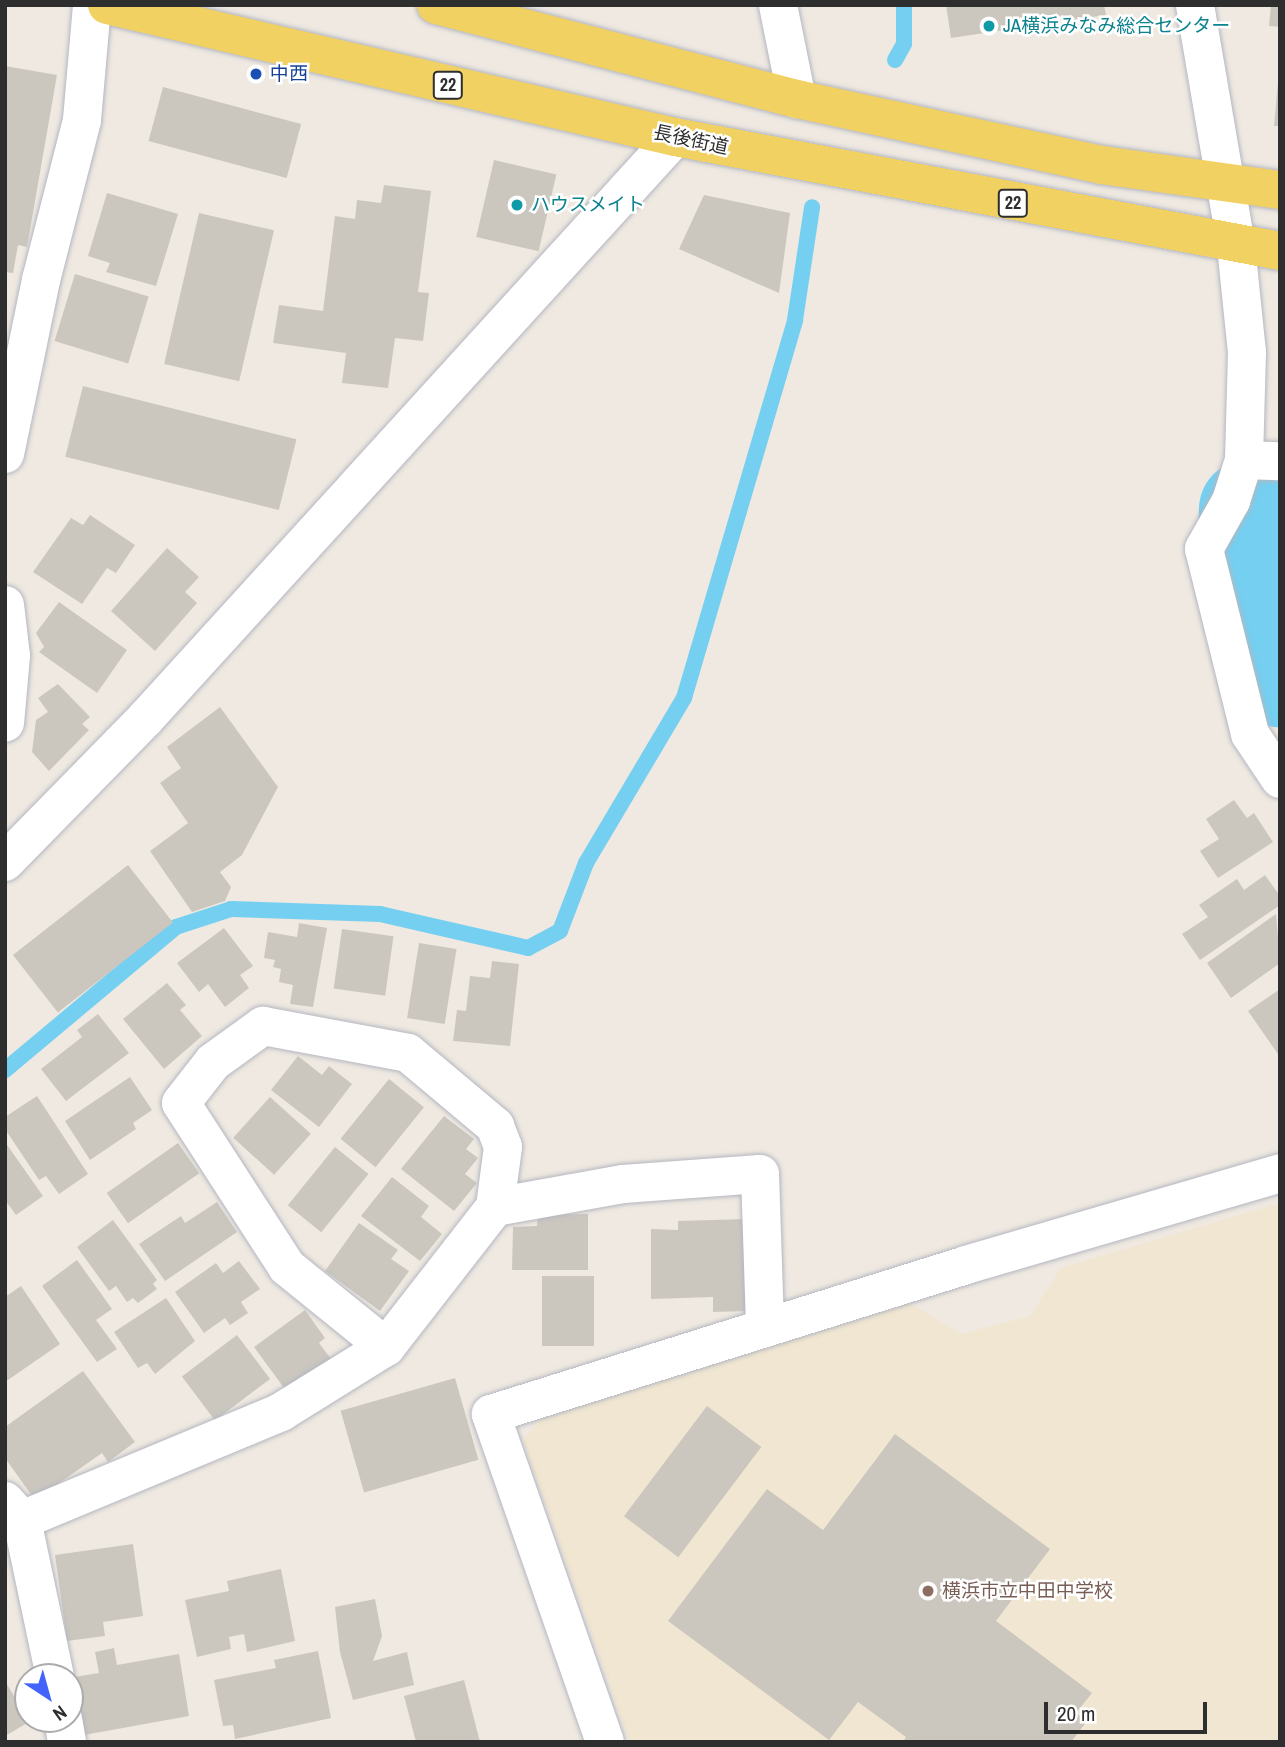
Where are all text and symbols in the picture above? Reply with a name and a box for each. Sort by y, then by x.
place label: JA横浜みなみ総合センター [1003,15,1230,37]
marker: JA横浜みなみ総合センター [981,18,997,34]
place label: 中西 [270,63,308,85]
marker: 中西 [248,66,264,82]
road number: 22 [432,70,464,100]
street label: 長後街道 [651,121,731,159]
road number: 22 [997,188,1029,218]
place label: ハウスメイト [531,194,645,216]
marker: ハウスメイト [509,197,525,213]
place label: 横浜市立中田中学校 [942,1580,1113,1602]
marker: 横浜市立中田中学校 [920,1583,936,1599]
north arrow [14,1663,84,1733]
scale bar [1047,1688,1210,1732]
text: 20 m [1057,1699,1095,1728]
text: N [48,1700,72,1727]

